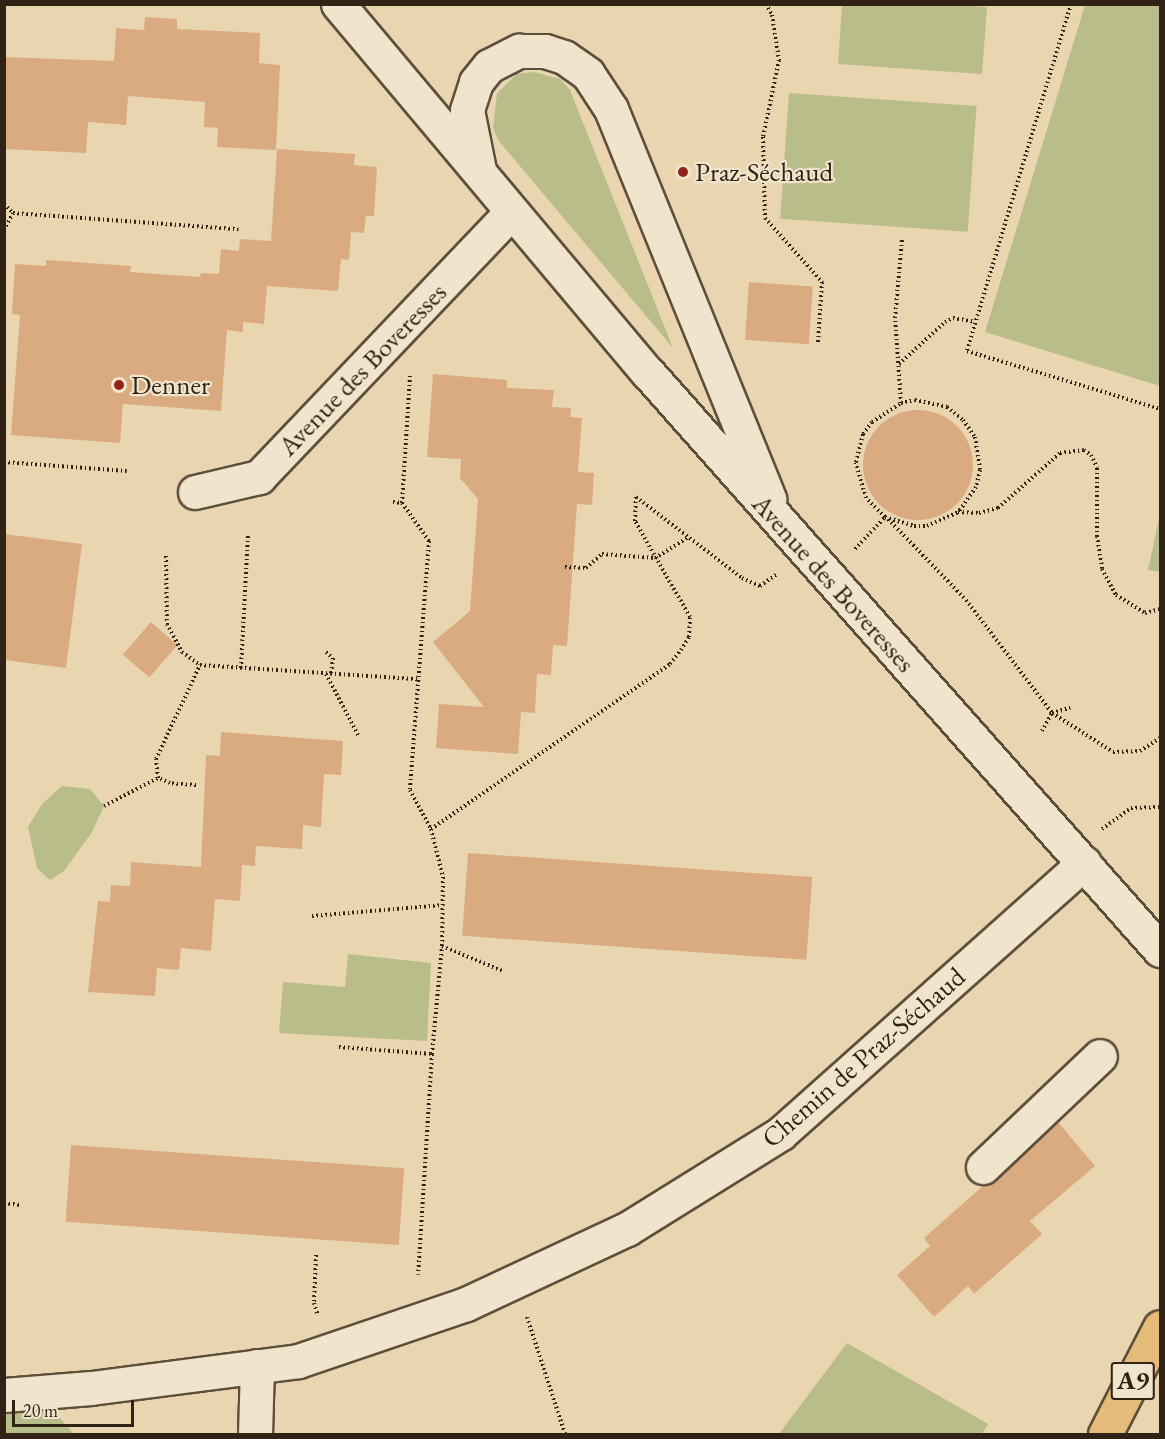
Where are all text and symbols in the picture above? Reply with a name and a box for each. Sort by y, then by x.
place label: Praz-Séchaud [695,156,833,188]
marker: Praz-Séchaud [676,165,690,179]
street label: Avenue des Boveresses [271,276,453,462]
place label: Denner [131,369,210,401]
marker: Denner [112,378,126,392]
street label: Avenue des Boveresses [746,487,922,679]
street label: Chemin de Praz-Séchaud [755,960,971,1154]
road number: A9 [1110,1358,1156,1404]
scale bar [15,1388,136,1426]
text: 20 m [23,1399,58,1422]

